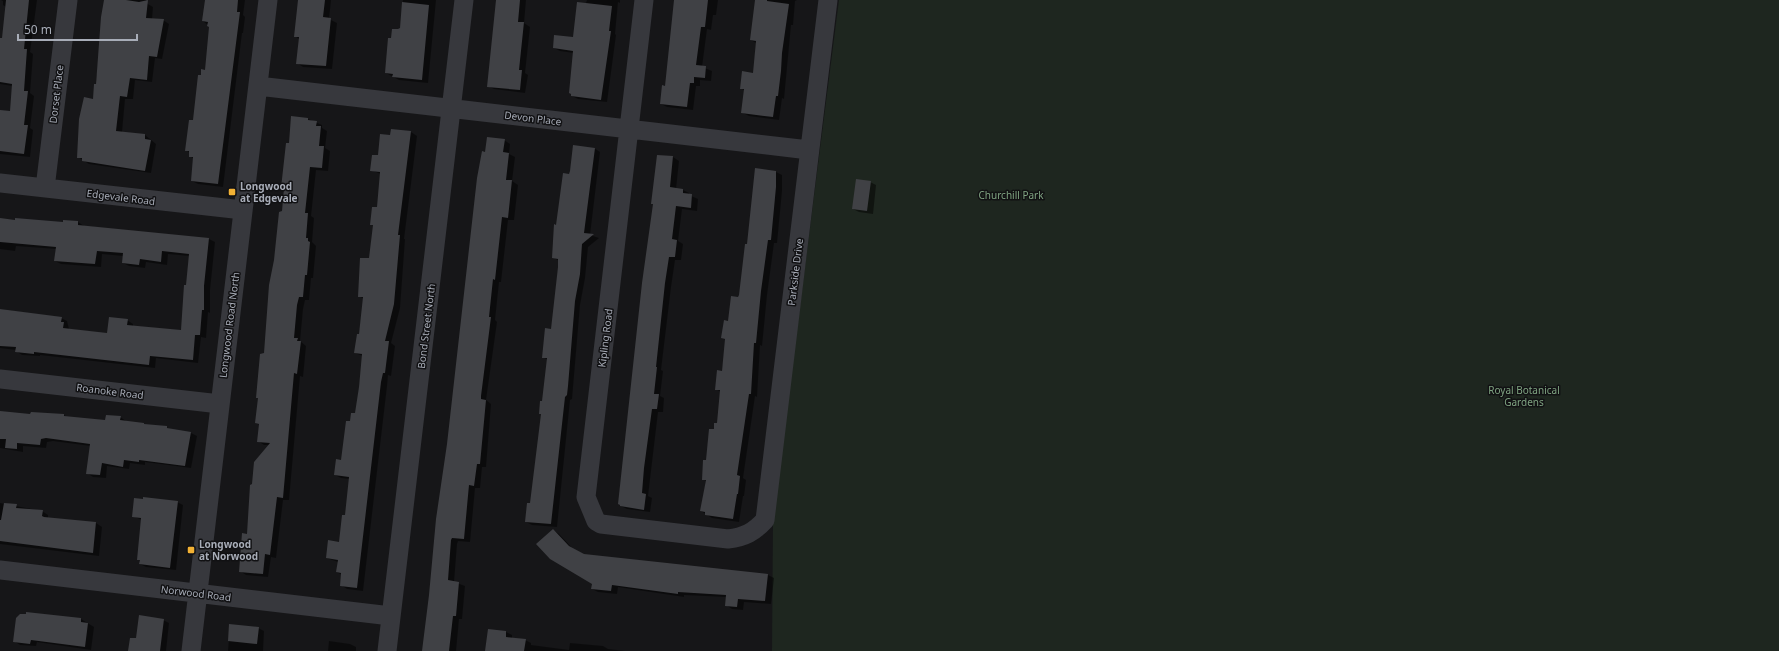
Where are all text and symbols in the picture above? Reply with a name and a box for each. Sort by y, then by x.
scale bar [18,16,137,42]
text: 50 m [24,21,52,38]
street label: Dorset Place [45,64,67,124]
street label: Devon Place [504,108,563,128]
place label: Longwood at Edgevale [240,179,298,205]
street label: Edgevale Road [86,186,156,208]
marker: Longwood at Edgevale [227,187,237,197]
park label: Churchill Park [978,188,1044,202]
street label: Parkside Drive [784,237,806,306]
street label: Longwood Road North [216,271,242,379]
street label: Bond Street North [414,283,438,369]
street label: Kipling Road [594,308,616,368]
street label: Roanoke Road [76,380,144,402]
park label: Royal Botanical Gardens [1488,383,1560,409]
place label: Longwood at Norwood [199,537,258,563]
marker: Longwood at Norwood [186,545,196,555]
street label: Norwood Road [160,582,232,604]

